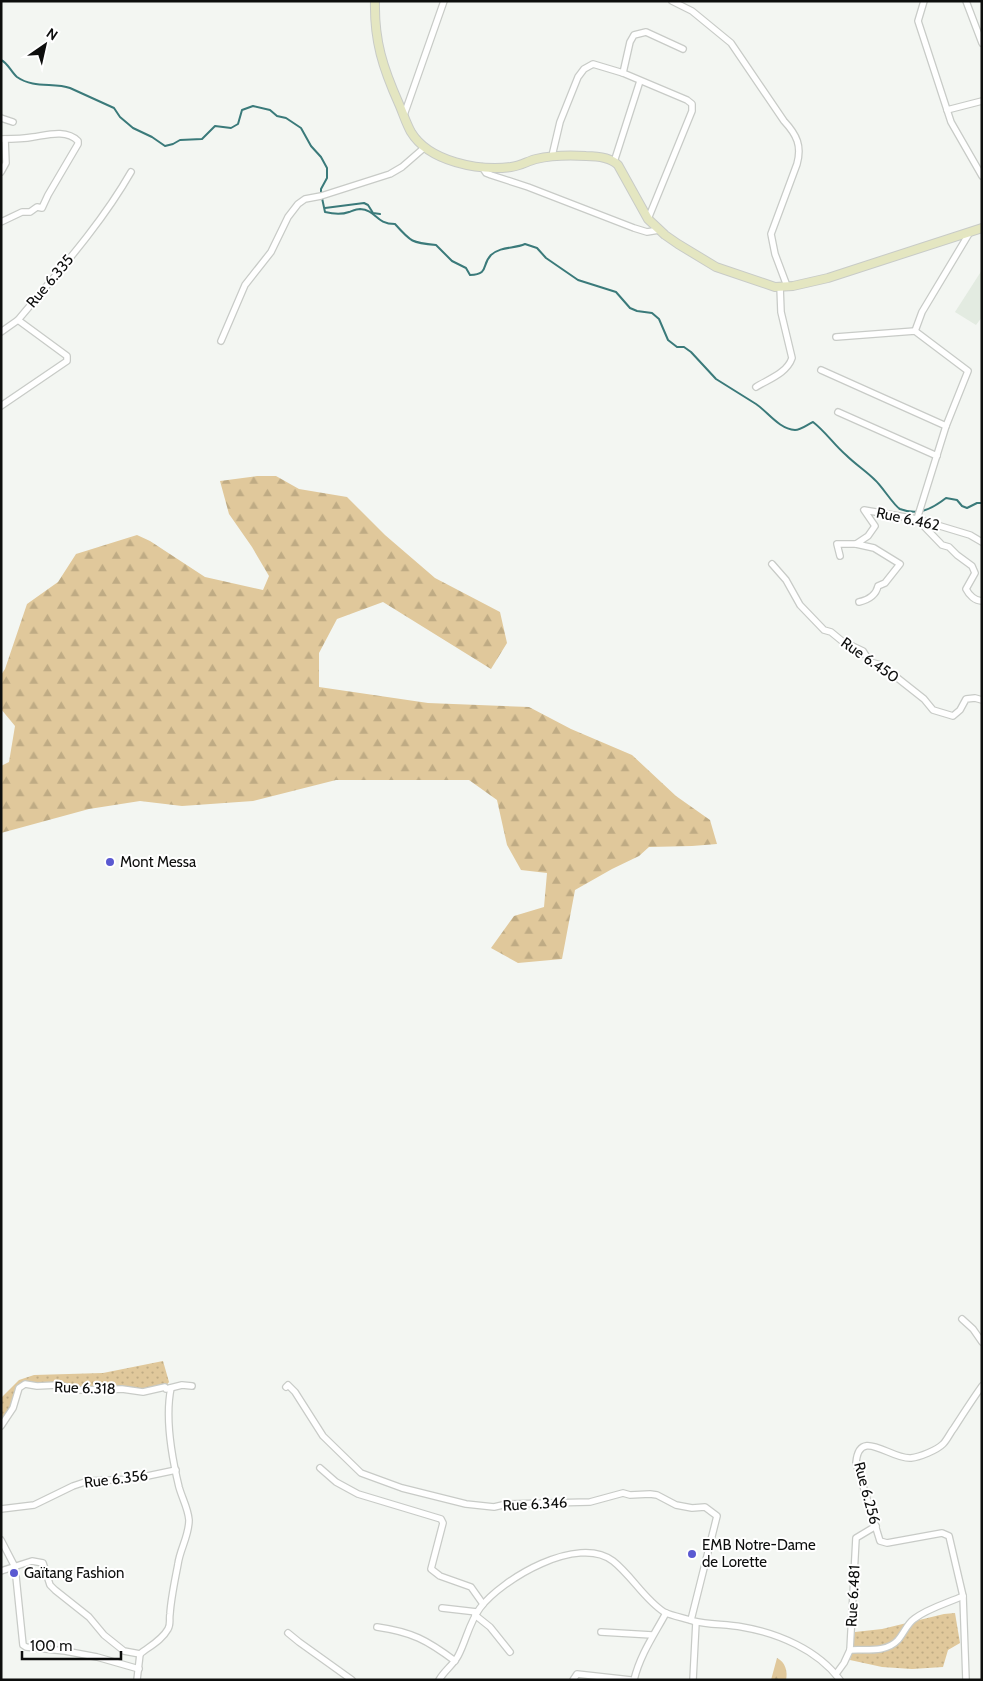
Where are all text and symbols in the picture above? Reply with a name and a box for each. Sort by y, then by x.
north arrow [20,20,70,70]
text: N [43,24,61,44]
street label: Rue 6.335 [23,251,77,311]
street label: Rue 6.462 [875,503,942,535]
street label: Rue 6.450 [838,634,902,686]
place label: Mont Messa [120,853,197,871]
marker: Mont Messa [104,856,116,868]
street label: Rue 6.318 [54,1378,116,1398]
street label: Rue 6.256 [850,1460,884,1526]
street label: Rue 6.356 [83,1466,149,1492]
street label: Rue 6.346 [502,1493,568,1515]
place label: EMB Notre-Dame de Lorette [702,1536,816,1571]
marker: EMB Notre-Dame de Lorette [686,1548,698,1560]
place label: Gaïtang Fashion [24,1564,124,1582]
street label: Rue 6.481 [842,1565,864,1627]
marker: Gaïtang Fashion [8,1567,20,1579]
scale bar [22,1628,121,1660]
text: 100 m [30,1637,72,1655]

